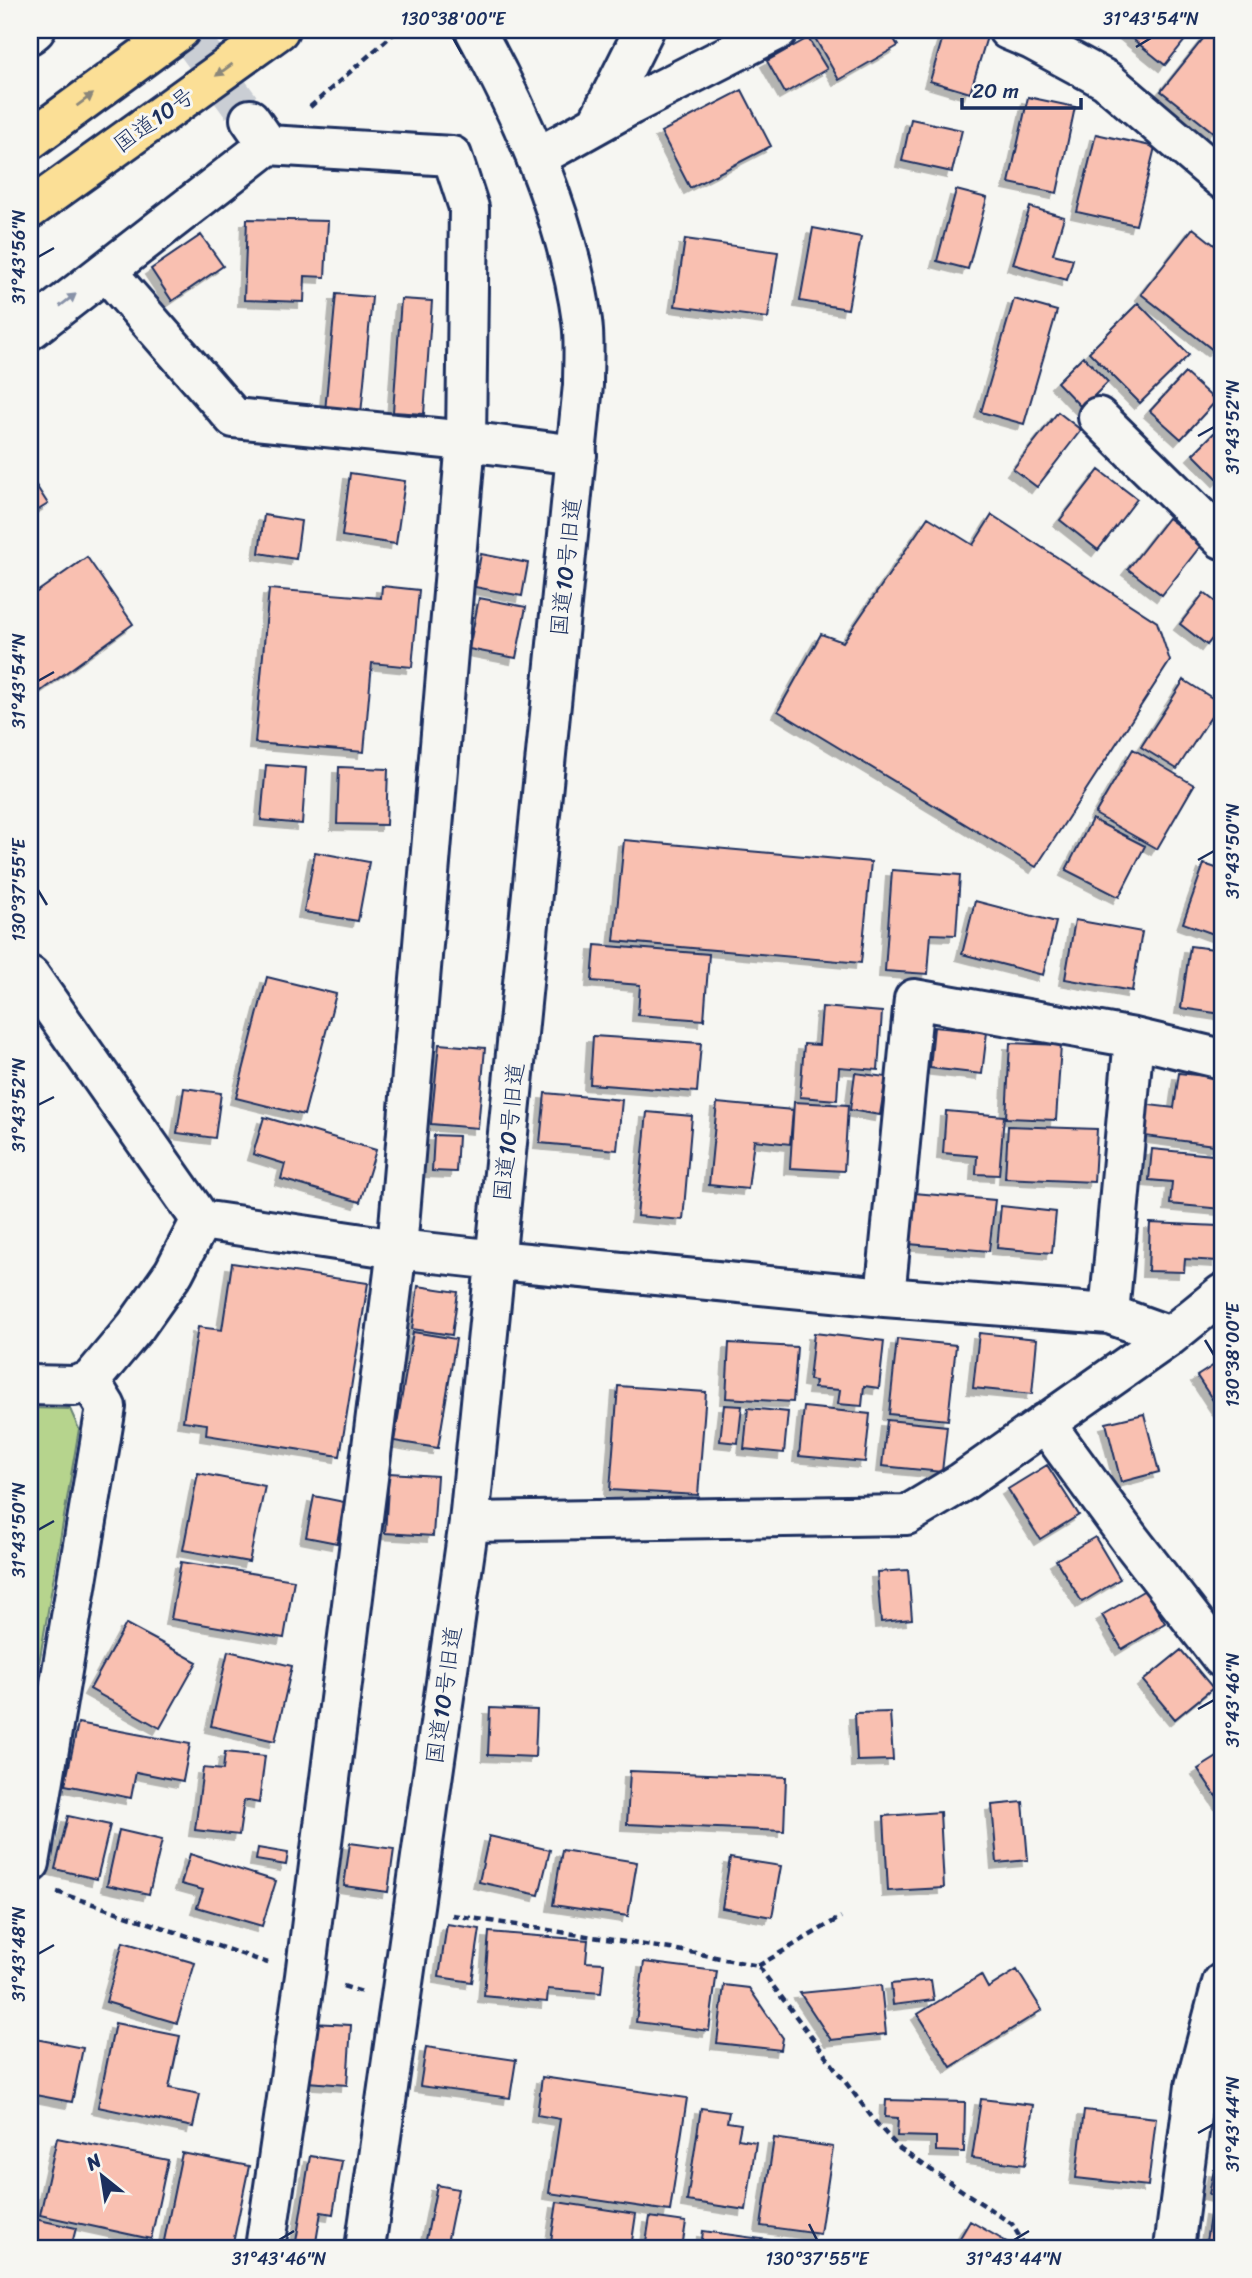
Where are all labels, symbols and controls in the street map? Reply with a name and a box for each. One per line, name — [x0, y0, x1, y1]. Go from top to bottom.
text: 130°38'00"E — [401, 3, 506, 35]
text: 31°43'54"N — [1103, 3, 1199, 35]
one-way arrow — [215, 62, 233, 76]
scale bar — [962, 66, 1080, 110]
text: 20 m — [972, 72, 1019, 110]
street label: 国道10号 — [104, 76, 204, 164]
one-way arrow — [76, 93, 94, 107]
text: 31°43'56"N — [3, 209, 35, 304]
one-way arrow — [59, 294, 77, 308]
text: 31°43'52"N — [1217, 379, 1249, 474]
street label: 国道10号旧道 — [538, 496, 594, 638]
text: 31°43'54"N — [3, 633, 35, 729]
text: 31°43'50"N — [1217, 803, 1249, 899]
text: 130°37'55"E — [3, 837, 35, 942]
text: 31°43'52"N — [3, 1057, 35, 1152]
street label: 国道10号旧道 — [481, 1061, 537, 1203]
text: 130°38'00"E — [1217, 1302, 1249, 1407]
text: 31°43'50"N — [3, 1482, 35, 1578]
street label: 国道10号旧道 — [414, 1623, 474, 1767]
text: 31°43'46"N — [1217, 1652, 1249, 1747]
text: 31°43'48"N — [3, 1906, 35, 2002]
text: 31°43'44"N — [1217, 2076, 1249, 2172]
north arrow — [66, 2142, 136, 2212]
text: N — [79, 2144, 108, 2180]
text: 31°43'46"N — [232, 2243, 327, 2275]
text: 130°37'55"E — [766, 2243, 870, 2275]
text: 31°43'44"N — [966, 2243, 1062, 2275]

